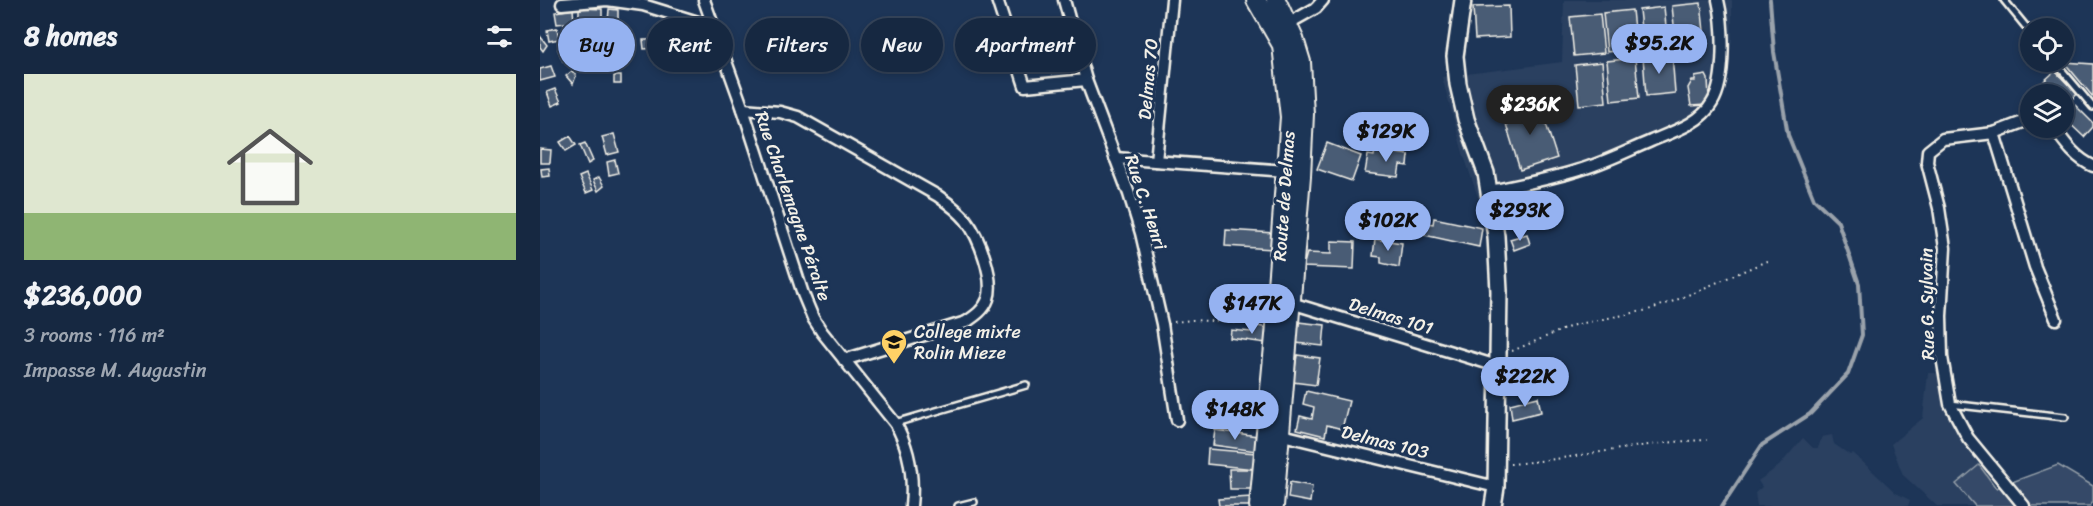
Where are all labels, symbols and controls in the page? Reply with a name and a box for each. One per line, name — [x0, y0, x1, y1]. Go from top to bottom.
text: 8 homes — [24, 13, 117, 59]
chip: Buy — [558, 18, 635, 72]
chip: Rent — [647, 18, 733, 72]
chip: Filters — [745, 18, 849, 72]
chip: New — [861, 18, 943, 72]
chip: Apartment — [955, 18, 1096, 72]
map controls — [2020, 18, 2074, 138]
button: locate — [2020, 18, 2074, 72]
icon: filters — [483, 20, 516, 53]
pin: $95.2K — [1610, 24, 1708, 75]
text: $95.2K — [1625, 26, 1693, 61]
street label: Delmas 70 — [1128, 37, 1168, 121]
button: layers — [2020, 84, 2074, 138]
pin: $236K — [1488, 85, 1572, 136]
text: $236K — [1500, 87, 1560, 122]
street label: Rue Charlemagne Péralte — [745, 107, 841, 305]
pin: $129K — [1344, 112, 1428, 163]
icon: home — [216, 113, 324, 221]
text: $129K — [1357, 114, 1415, 149]
street label: Route de Delmas — [1263, 129, 1305, 262]
street label: Rue C. Henri — [1115, 150, 1177, 255]
pin: $293K — [1478, 191, 1562, 242]
text: $293K — [1490, 193, 1550, 228]
pin: $102K — [1346, 201, 1430, 252]
text: $102K — [1359, 203, 1417, 238]
street label: Rue G. Sylvain — [1910, 247, 1944, 360]
text: $236,000 — [24, 272, 142, 318]
pin: $147K — [1210, 284, 1294, 335]
text: $147K — [1223, 286, 1281, 321]
street label: Delmas 101 — [1345, 288, 1437, 344]
place label: College mixte Rolin Mieze — [914, 316, 1021, 369]
text: 3 rooms · 116 m² — [24, 318, 165, 353]
school or university icon: College mixte Rolin Mieze — [879, 327, 909, 365]
text: Impasse M. Augustin — [24, 353, 207, 388]
pin: $222K — [1483, 357, 1567, 408]
text: $222K — [1495, 359, 1555, 394]
pin: $148K — [1193, 390, 1277, 441]
text: $148K — [1206, 392, 1264, 427]
street label: Delmas 103 — [1338, 416, 1432, 468]

